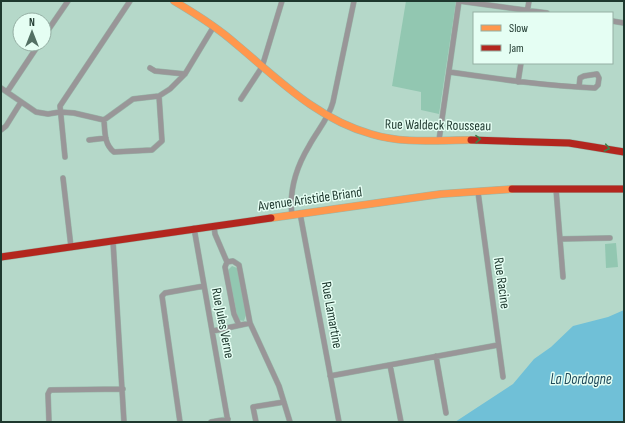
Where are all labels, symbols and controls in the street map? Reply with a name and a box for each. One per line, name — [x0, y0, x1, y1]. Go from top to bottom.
north arrow — [12, 12, 52, 52]
legend — [473, 12, 613, 64]
text: N — [29, 16, 35, 29]
text: Slow — [509, 21, 528, 36]
text: Jam — [508, 41, 524, 56]
street label: Rue Waldeck Rousseau — [385, 116, 491, 134]
one-way arrow — [475, 135, 481, 144]
one-way arrow — [604, 143, 610, 152]
street label: Avenue Aristide Briand — [256, 183, 363, 215]
street label: Rue Racine — [490, 256, 514, 310]
street label: Rue Lamartine — [318, 280, 346, 350]
street label: Rue Jules Verne — [208, 286, 238, 360]
water label: La Dordogne — [550, 370, 612, 389]

